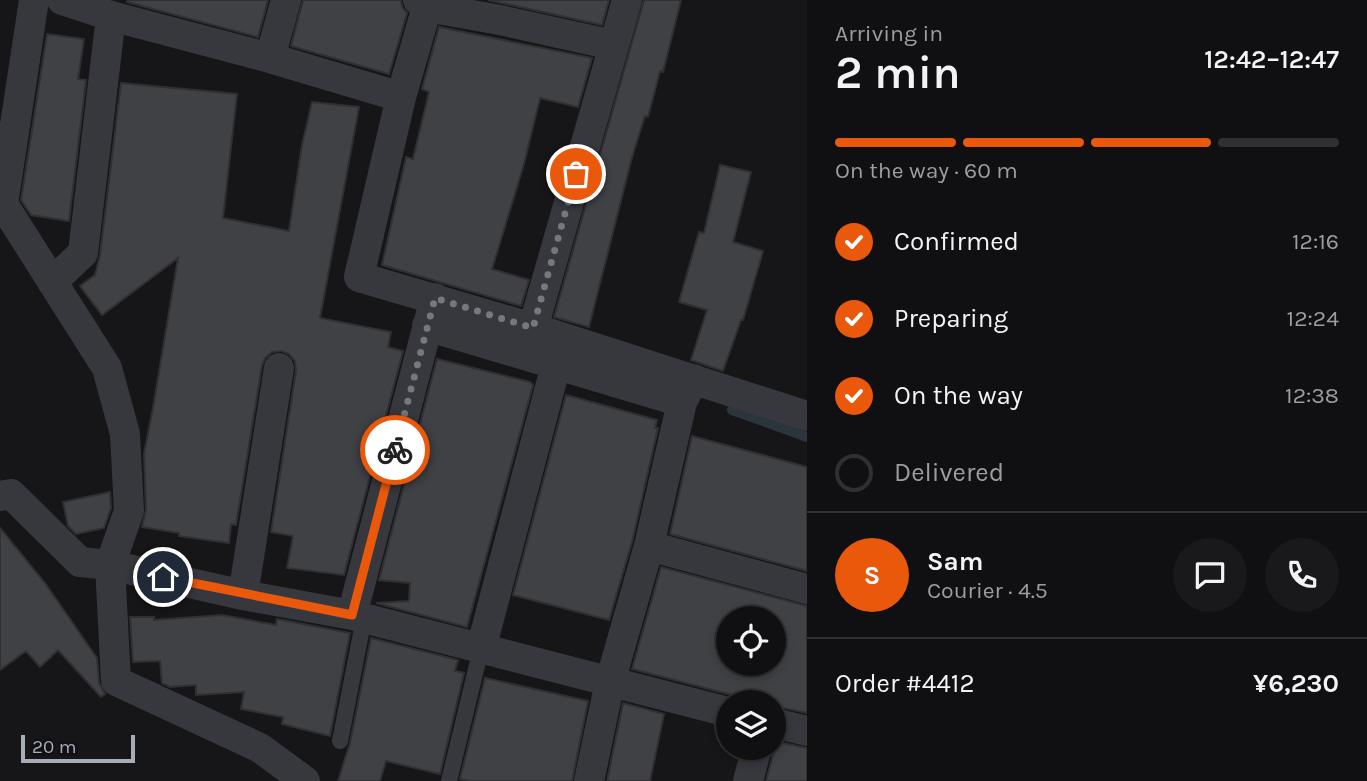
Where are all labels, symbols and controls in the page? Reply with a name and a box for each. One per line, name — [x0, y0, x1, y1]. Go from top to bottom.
text: Arriving in — [835, 20, 943, 47]
text: 12:42–12:47 — [1204, 44, 1339, 75]
text: 2 min — [835, 46, 961, 100]
pin — [546, 144, 606, 204]
icon: bag — [557, 155, 595, 193]
text: On the way · 60 m — [835, 157, 1018, 184]
icon: check — [835, 223, 873, 261]
text: Confirmed — [894, 226, 1019, 257]
text: 12:16 — [1292, 228, 1339, 255]
icon: check — [835, 300, 873, 338]
text: Preparing — [894, 303, 1008, 334]
text: 12:24 — [1287, 305, 1339, 332]
icon: check — [835, 377, 873, 415]
text: On the way — [894, 380, 1023, 411]
text: 12:38 — [1285, 382, 1339, 409]
courier — [360, 415, 430, 485]
icon: bike — [376, 431, 414, 469]
text: Delivered — [894, 457, 1004, 488]
button: chat — [1173, 538, 1247, 612]
button: phone — [1265, 538, 1339, 612]
text: Sam — [927, 546, 983, 577]
pin — [133, 547, 193, 607]
icon: home — [144, 558, 182, 596]
text: S — [864, 560, 880, 591]
text: Courier · 4.5 — [927, 577, 1048, 604]
map controls — [716, 606, 786, 760]
button: locate — [716, 606, 786, 676]
text: Order #4412 — [835, 668, 974, 699]
text: ¥6,230 — [1253, 668, 1339, 699]
button: layers — [716, 690, 786, 760]
scale bar — [21, 732, 135, 764]
text: 20 m — [32, 736, 77, 758]

